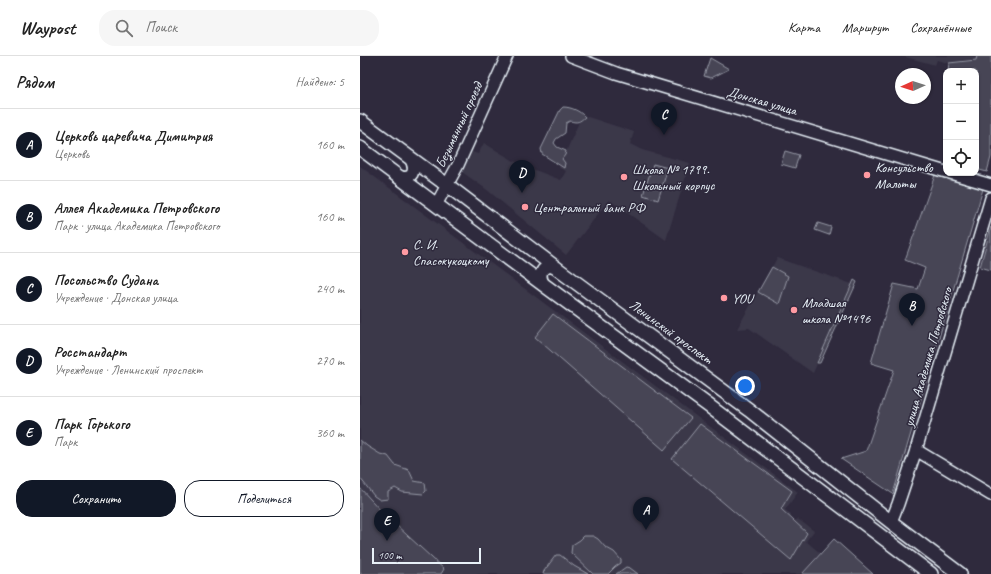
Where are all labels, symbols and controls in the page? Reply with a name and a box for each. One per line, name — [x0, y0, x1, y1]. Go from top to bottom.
search box — [99, 10, 379, 46]
text: Waypost — [20, 16, 75, 40]
icon: search — [113, 17, 135, 39]
text: Поиск — [145, 18, 177, 37]
text: Карта — [788, 19, 820, 36]
text: Маршрут — [842, 19, 888, 36]
text: Сохранённые — [910, 19, 971, 36]
north arrow — [895, 68, 931, 104]
map controls — [943, 68, 979, 176]
button: + — [943, 68, 979, 104]
text: Рядом — [16, 72, 54, 93]
text: Найдено: 5 — [296, 74, 344, 90]
street label: Безымянный проезд — [432, 78, 487, 170]
street label: Донская улица — [725, 83, 800, 119]
pin: C — [651, 102, 677, 135]
button: − — [943, 104, 979, 140]
text: Церковь царевича Димитрия — [54, 127, 212, 146]
text: A — [26, 137, 32, 153]
text: 160 m — [316, 137, 344, 153]
button: locate — [943, 140, 979, 176]
text: Церковь — [54, 146, 89, 162]
place label: Консульство Мальты — [875, 159, 934, 192]
pin: D — [509, 160, 535, 193]
place label: Школа № 1799. Школьный корпус — [632, 161, 715, 194]
marker: Консульство Мальты — [862, 170, 872, 180]
marker: Школа № 1799. Школьный корпус — [619, 172, 629, 182]
text: Аллея Академика Петровского — [54, 199, 219, 218]
place label: Центральный банк РФ — [533, 199, 646, 216]
marker: Центральный банк РФ — [520, 202, 530, 212]
text: B — [26, 209, 32, 225]
text: 160 m — [316, 209, 344, 225]
text: Парк · улица Академика Петровского — [54, 218, 220, 234]
place label: С. И. Спасокукоцкому — [413, 236, 490, 269]
marker: С. И. Спасокукоцкому — [400, 247, 410, 257]
text: Посольство Судана — [54, 271, 158, 290]
text: C — [26, 281, 32, 297]
text: 240 m — [316, 281, 344, 297]
street label: улица Академика Петровского — [900, 284, 957, 429]
text: Учреждение · Донская улица — [54, 290, 177, 306]
place label: YOU — [732, 290, 755, 307]
marker: YOU — [719, 293, 729, 303]
pin: B — [899, 293, 925, 326]
place label: Младшая школа №1496 — [802, 294, 871, 327]
street label: Ленинский проспект — [626, 296, 717, 369]
marker: Младшая школа №1496 — [789, 305, 799, 315]
text: Росстандарт — [54, 343, 126, 362]
text: D — [25, 353, 33, 369]
text: 270 m — [316, 353, 344, 369]
text: Учреждение · Ленинский проспект — [54, 362, 203, 378]
your location — [735, 376, 755, 396]
text: Парк Горького — [54, 415, 130, 434]
text: E — [26, 425, 32, 441]
text: 360 m — [316, 425, 344, 441]
text: Парк — [54, 434, 77, 450]
button: Сохранить — [16, 480, 176, 517]
button: Поделиться — [184, 480, 344, 517]
pin: A — [633, 497, 659, 530]
pin: E — [374, 508, 400, 541]
scale bar — [372, 546, 481, 565]
text: 100 m — [378, 548, 402, 562]

